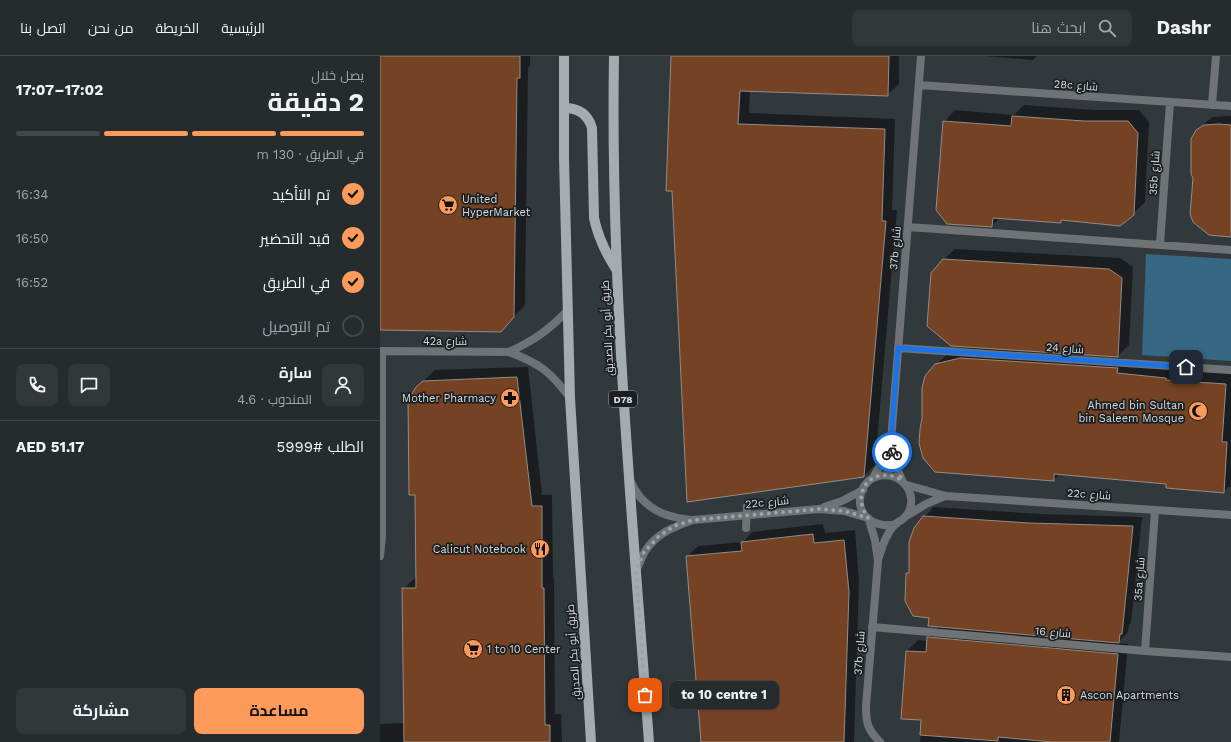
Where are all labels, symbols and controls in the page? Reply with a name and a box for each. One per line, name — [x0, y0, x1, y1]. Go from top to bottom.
search box — [852, 10, 1132, 46]
text: Dashr — [1156, 16, 1211, 39]
icon: search — [1096, 17, 1118, 39]
text: ابحث هنا — [1031, 19, 1086, 37]
text: اتصل بنا — [20, 20, 66, 36]
text: من نحن — [88, 20, 134, 36]
text: الخريطة — [156, 20, 199, 36]
text: الرئيسية — [221, 20, 265, 36]
text: يصل خلال — [311, 68, 364, 83]
street label: 28c شارع — [1053, 77, 1099, 95]
text: 17:02–17:07 — [16, 81, 103, 99]
text: 2 دقيقة — [268, 87, 364, 117]
text: في الطريق · 130 m — [257, 147, 364, 162]
street label: 35b شارع — [1146, 150, 1164, 196]
icon: check — [342, 183, 364, 205]
text: تم التأكيد — [272, 186, 330, 204]
text: 16:34 — [16, 187, 48, 202]
place label: United HyperMarket — [462, 193, 531, 219]
supermarket icon: United HyperMarket — [437, 194, 459, 216]
street label: 37b شارع — [887, 226, 905, 271]
icon: check — [342, 227, 364, 249]
text: قيد التحضير — [260, 230, 330, 248]
text: 16:50 — [16, 231, 48, 246]
icon: check — [342, 271, 364, 293]
text: في الطريق — [263, 274, 330, 292]
text: 16:52 — [16, 275, 48, 290]
street label: طريق أبو بكر الصديق — [597, 280, 617, 376]
text: تم التوصيل — [263, 318, 330, 336]
street label: 42a شارع — [423, 335, 467, 349]
street label: شارع 24 — [1046, 341, 1084, 357]
pin — [1169, 350, 1203, 384]
icon: home — [1175, 356, 1197, 378]
button: phone — [16, 364, 58, 406]
button: chat — [68, 364, 110, 406]
text: سارة — [279, 364, 312, 382]
button: person — [322, 364, 364, 406]
pharmacy icon: Mother Pharmacy — [499, 387, 521, 409]
road number: D78 — [609, 391, 637, 407]
text: المندوب · 4.6 — [237, 392, 312, 407]
place label: Mother Pharmacy — [402, 392, 496, 405]
place label: Ahmed bin Sultan bin Saleem Mosque — [1078, 399, 1184, 425]
mosque icon: Ahmed bin Sultan bin Saleem Mosque — [1187, 400, 1209, 422]
courier — [872, 432, 912, 472]
text: AED 51.17 — [16, 438, 84, 456]
text: الطلب #5999 — [277, 438, 364, 456]
icon: bike — [881, 441, 903, 463]
street label: 22c شارع — [1066, 486, 1111, 504]
street label: 22c شارع — [745, 494, 790, 512]
restaurant icon: Calicut Notebook — [529, 538, 551, 560]
place label: Calicut Notebook — [433, 543, 526, 556]
street label: 35a شارع — [1131, 557, 1149, 601]
street label: طريق أبو بكر الصديق — [563, 604, 583, 700]
street label: شارع 16 — [1034, 624, 1071, 642]
street label: 37b شارع — [851, 631, 869, 676]
supermarket icon: 1 to 10 Center — [462, 638, 484, 660]
place label: 1 to 10 Center — [487, 643, 561, 656]
pin — [628, 678, 662, 712]
callout: 1 to 10 centre — [669, 681, 779, 709]
icon: bag — [634, 684, 656, 706]
building icon: Ascon Apartments — [1055, 684, 1077, 706]
text: 1 to 10 centre — [681, 687, 767, 702]
button: مشاركة — [16, 688, 186, 734]
button: مساعدة — [194, 688, 364, 734]
place label: Ascon Apartments — [1080, 689, 1179, 702]

